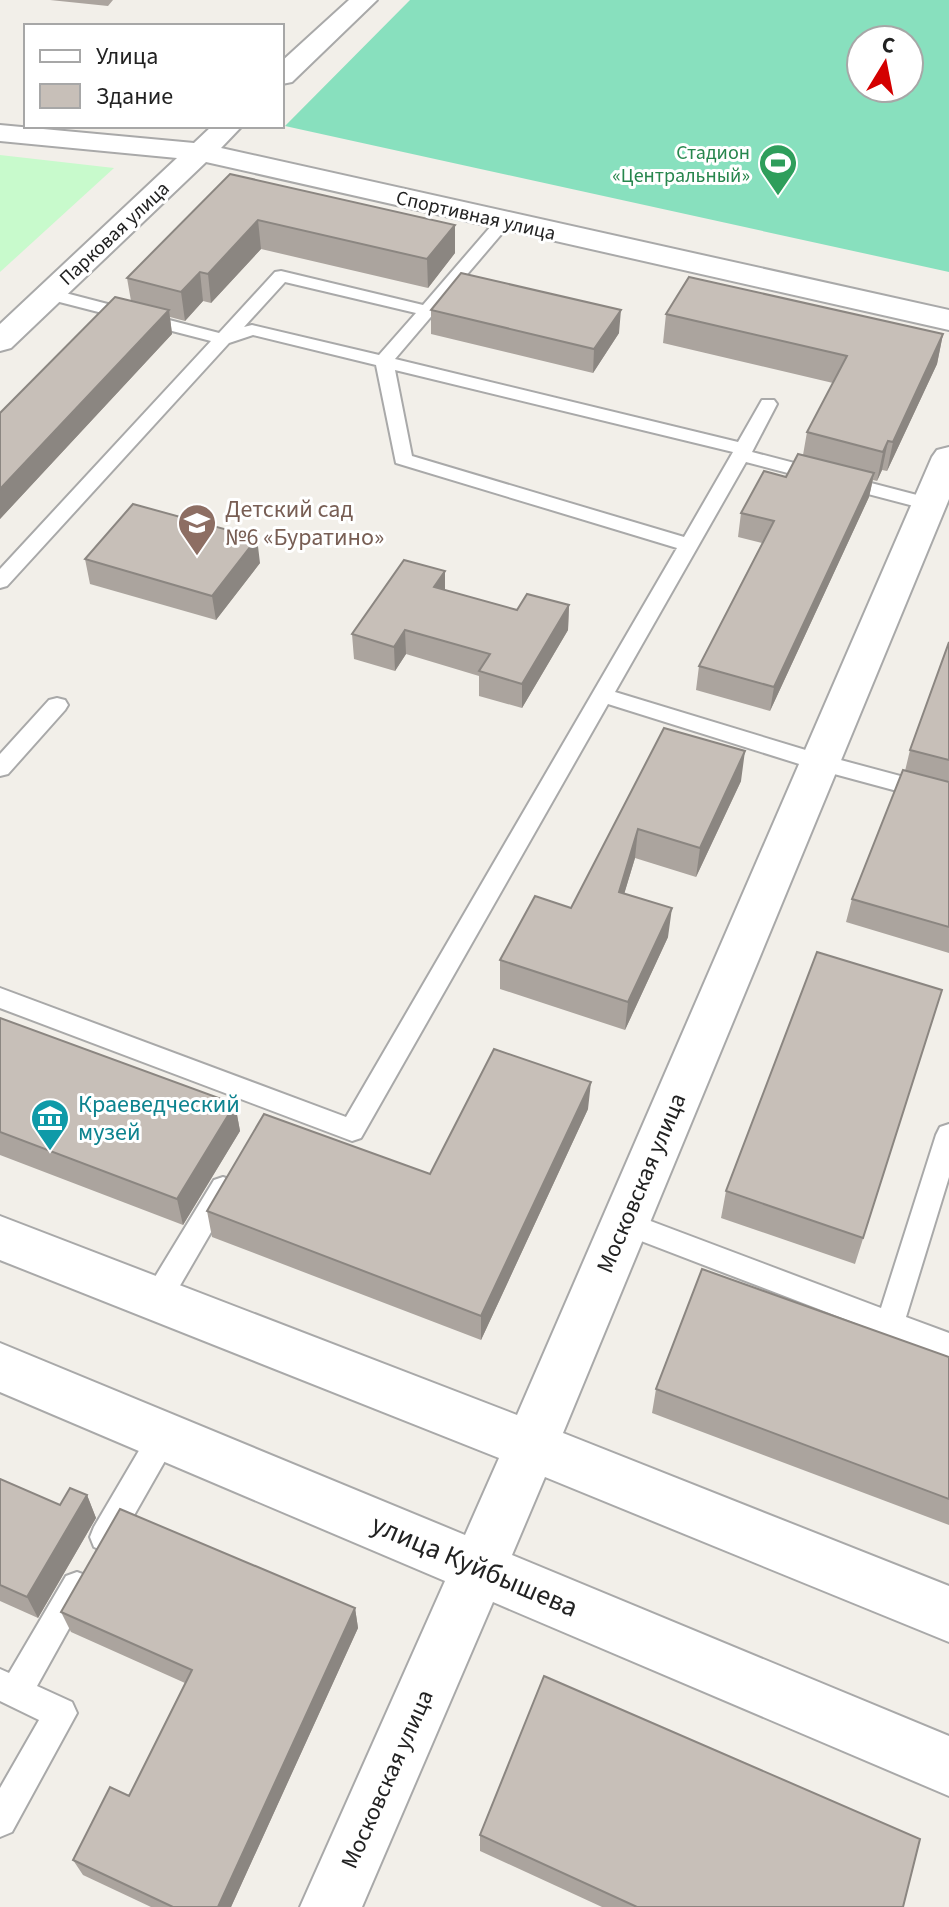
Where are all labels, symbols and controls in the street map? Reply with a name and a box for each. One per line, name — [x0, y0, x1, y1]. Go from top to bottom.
legend — [24, 24, 284, 128]
north arrow — [845, 24, 925, 104]
text: С — [879, 28, 898, 62]
text: Улица — [96, 39, 158, 74]
text: Здание — [96, 79, 173, 114]
place label: Стадион «Центральный» — [612, 139, 750, 190]
sports icon: Стадион «Центральный» — [757, 142, 799, 197]
street label: Парковая улица — [53, 175, 176, 292]
street label: Спортивная улица — [393, 184, 558, 248]
place label: Детский сад №6 «Буратино» — [225, 492, 384, 555]
school or university icon: Детский сад №6 «Буратино» — [176, 502, 218, 557]
place label: Краеведческий музей — [78, 1087, 240, 1150]
street label: Московская улица — [588, 1088, 695, 1279]
museum icon: Краеведческий музей — [29, 1097, 71, 1152]
street label: улица Куйбышева — [365, 1504, 584, 1627]
street label: Московская улица — [332, 1684, 443, 1874]

